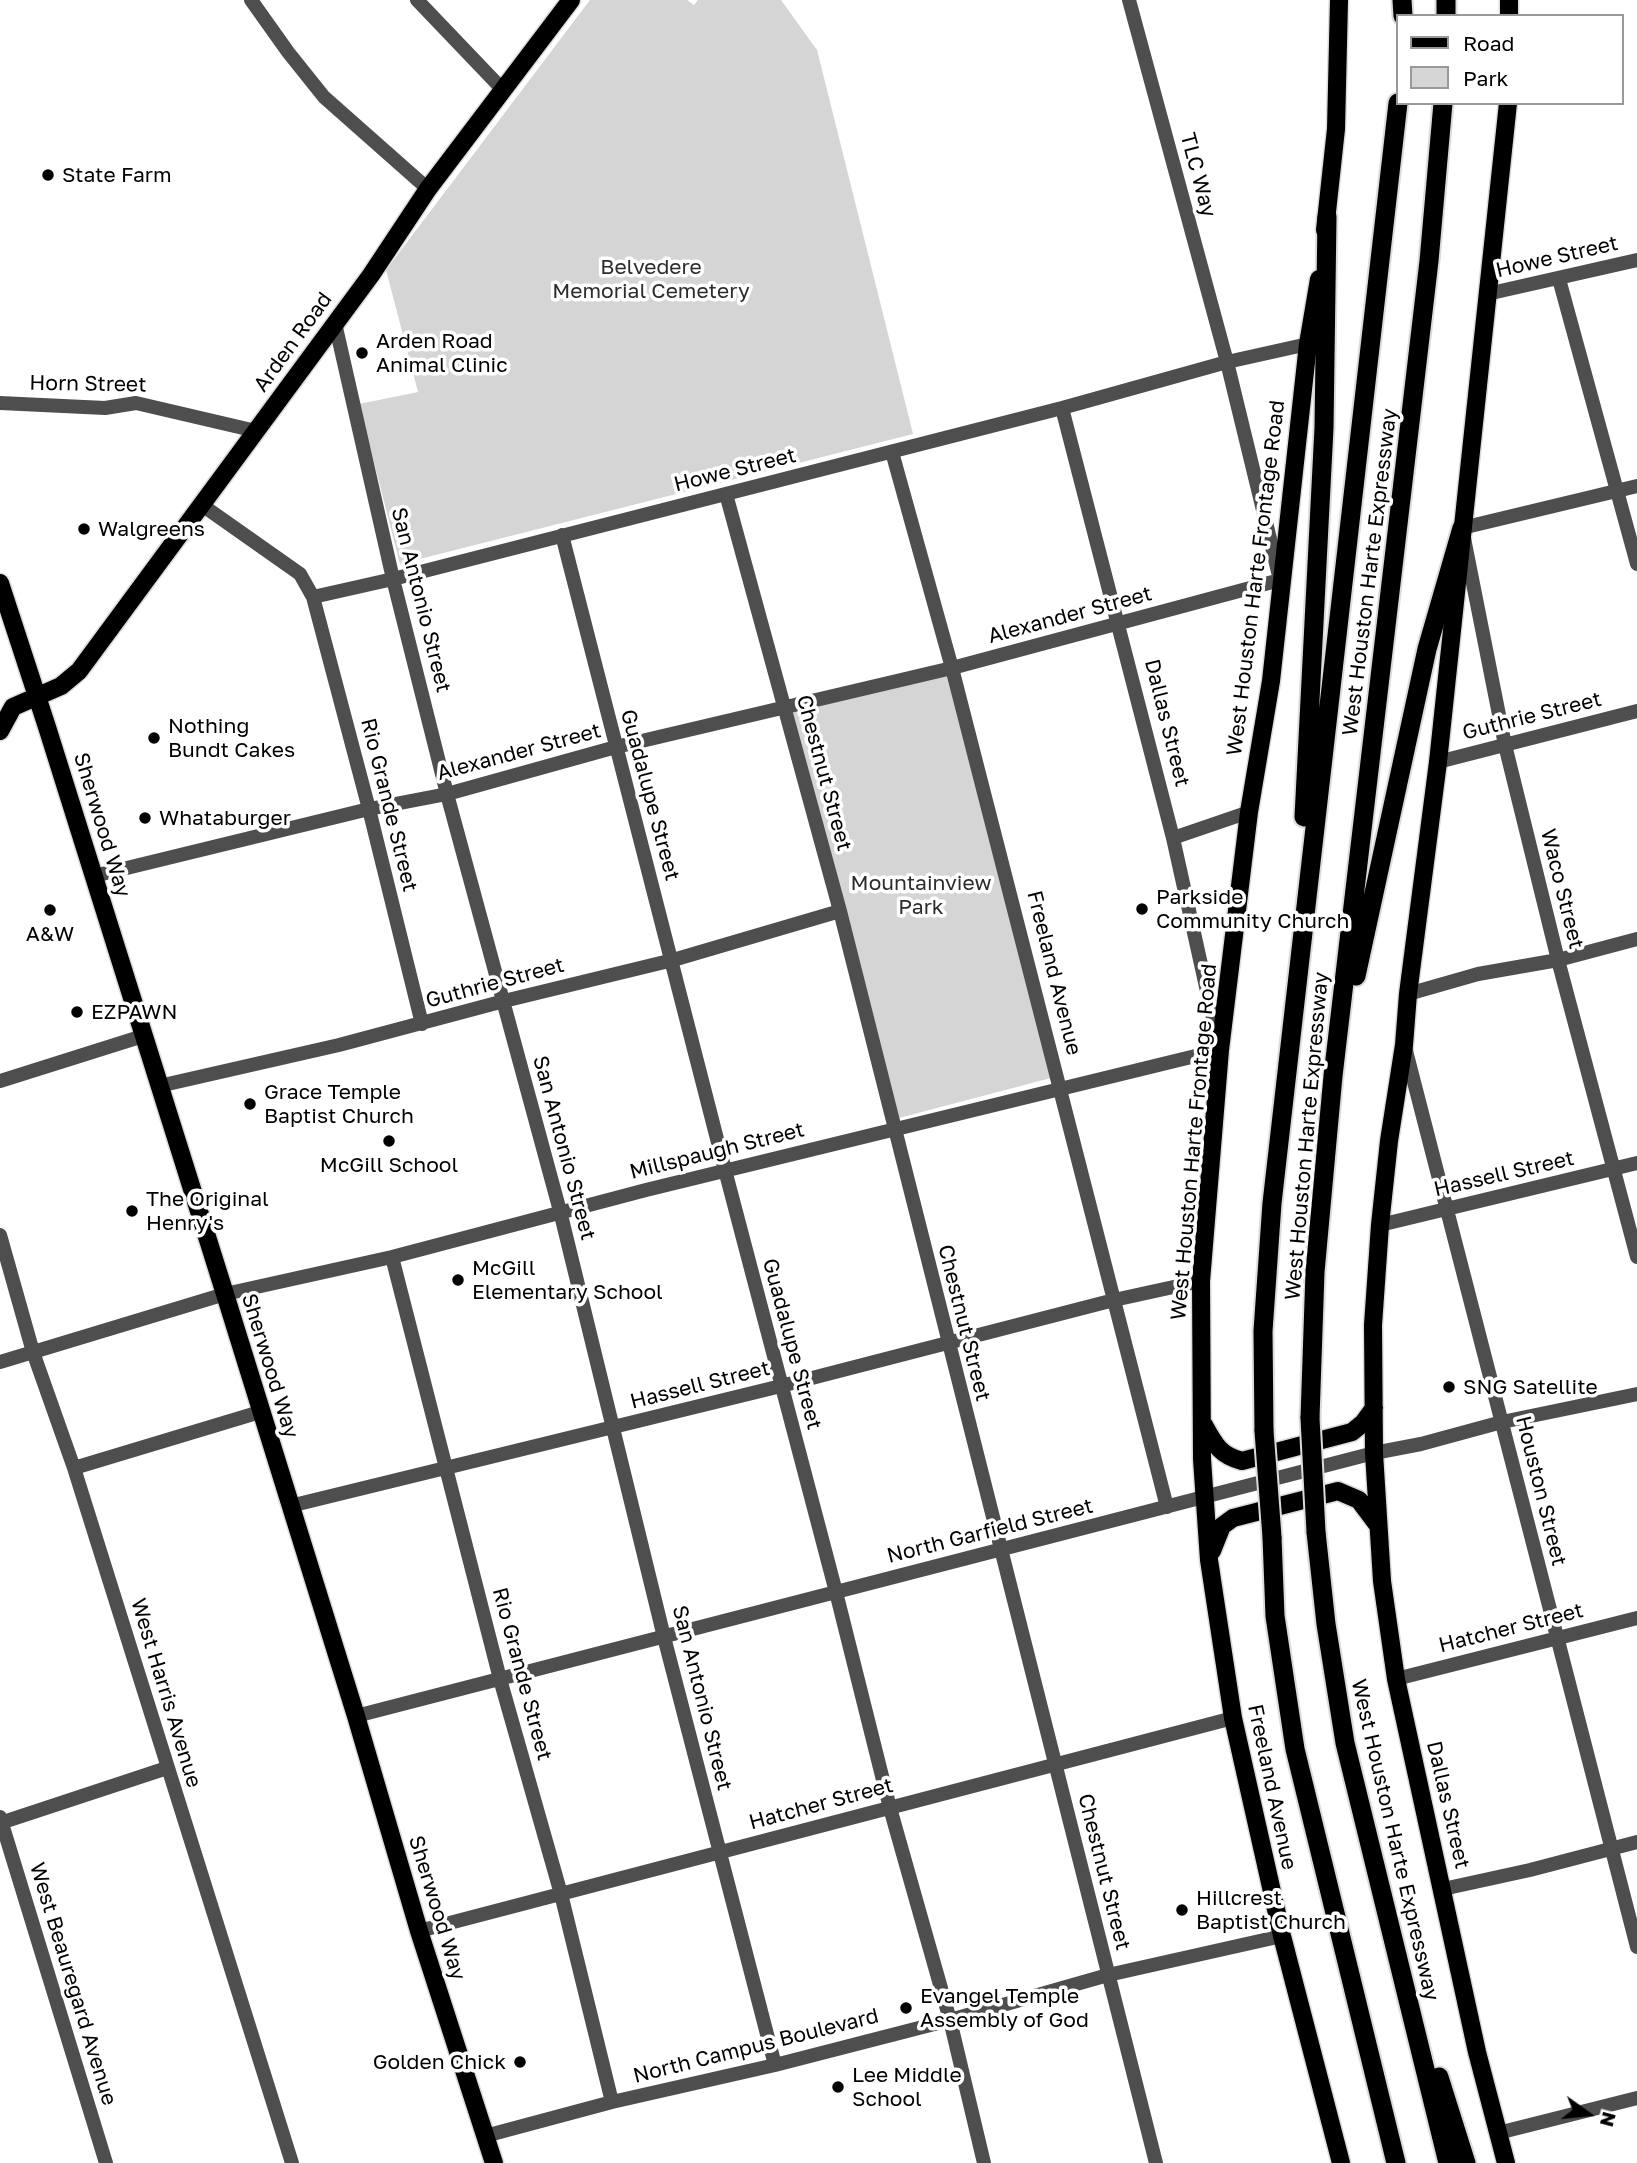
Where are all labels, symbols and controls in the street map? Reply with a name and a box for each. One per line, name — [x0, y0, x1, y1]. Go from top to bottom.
legend — [1396, 14, 1623, 105]
text: Road — [1463, 30, 1514, 56]
text: Park — [1463, 65, 1508, 91]
street label: TLC Way — [1175, 130, 1221, 220]
place label: State Farm — [62, 162, 172, 188]
marker: State Farm — [40, 167, 56, 183]
street label: Howe Street — [1493, 231, 1621, 283]
park label: Belvedere Memorial Cemetery — [552, 254, 750, 304]
street label: Arden Road — [248, 287, 338, 397]
place label: Arden Road Animal Clinic — [376, 328, 508, 378]
marker: Arden Road Animal Clinic — [354, 345, 370, 361]
street label: Horn Street — [29, 370, 147, 398]
street label: West Houston Harte Frontage Road — [1222, 399, 1290, 757]
street label: West Houston Harte Expressway — [1337, 407, 1403, 737]
street label: Howe Street — [671, 443, 799, 497]
street label: San Antonio Street — [386, 505, 456, 695]
place label: Walgreens — [98, 516, 205, 542]
marker: Walgreens — [76, 521, 92, 537]
street label: Alexander Street — [985, 581, 1155, 649]
street label: Dallas Street — [1139, 657, 1195, 789]
street label: Guthrie Street — [1460, 687, 1604, 745]
street label: Chestnut Street — [791, 692, 857, 854]
street label: Guadalupe Street — [615, 707, 685, 883]
place label: Nothing Bundt Cakes — [168, 713, 295, 763]
street label: Rio Grande Street — [355, 716, 423, 894]
street label: Alexander Street — [434, 718, 604, 786]
marker: Nothing Bundt Cakes — [146, 730, 162, 746]
street label: Sherwood Way — [68, 750, 136, 900]
place label: Whataburger — [159, 805, 291, 831]
marker: Whataburger — [137, 810, 153, 826]
street label: Waco Street — [1535, 826, 1589, 952]
park label: Mountainview Park — [851, 870, 991, 920]
place label: Parkside Community Church — [1156, 884, 1349, 934]
street label: Freeland Avenue — [1021, 888, 1087, 1058]
marker: Parkside Community Church — [1134, 901, 1150, 917]
marker: A&W — [42, 902, 58, 918]
place label: A&W — [26, 921, 74, 947]
street label: Guthrie Street — [423, 952, 567, 1014]
street label: West Houston Harte Frontage Road — [1166, 963, 1222, 1321]
street label: West Houston Harte Expressway — [1280, 971, 1334, 1301]
place label: EZPAWN — [91, 999, 177, 1025]
marker: EZPAWN — [69, 1004, 85, 1020]
street label: San Antonio Street — [527, 1053, 601, 1243]
place label: Grace Temple Baptist Church — [264, 1079, 414, 1129]
marker: Grace Temple Baptist Church — [242, 1096, 258, 1112]
street label: Millspaugh Street — [627, 1117, 807, 1185]
marker: McGill School — [381, 1133, 397, 1149]
street label: Hassell Street — [1431, 1146, 1577, 1202]
place label: McGill School — [320, 1152, 458, 1178]
place label: The Original Henry's — [146, 1186, 269, 1236]
marker: The Original Henry's — [124, 1203, 140, 1219]
street label: Chestnut Street — [932, 1242, 996, 1404]
place label: McGill Elementary School — [472, 1255, 663, 1305]
street label: Guadalupe Street — [757, 1256, 827, 1432]
marker: McGill Elementary School — [450, 1272, 466, 1288]
street label: Sherwood Way — [236, 1291, 304, 1441]
street label: Hassell Street — [628, 1355, 772, 1415]
place label: SNG Satellite — [1463, 1374, 1598, 1400]
marker: SNG Satellite — [1441, 1379, 1457, 1395]
street label: Houston Street — [1510, 1413, 1572, 1569]
street label: North Garfield Street — [884, 1493, 1096, 1569]
street label: Rio Grande Street — [487, 1585, 557, 1763]
street label: West Harris Avenue — [125, 1595, 207, 1791]
street label: Hatcher Street — [1436, 1598, 1586, 1658]
street label: San Antonio Street — [667, 1603, 737, 1793]
street label: West Houston Harte Expressway — [1346, 1677, 1444, 2003]
street label: Freeland Avenue — [1242, 1702, 1302, 1872]
street label: Dallas Street — [1421, 1739, 1475, 1871]
street label: Hatcher Street — [746, 1773, 896, 1835]
street label: Chestnut Street — [1072, 1791, 1136, 1953]
street label: Sherwood Way — [403, 1833, 471, 1983]
street label: West Beauregard Avenue — [24, 1860, 122, 2108]
place label: Hillcrest Baptist Church — [1196, 1885, 1346, 1935]
marker: Hillcrest Baptist Church — [1174, 1902, 1190, 1918]
place label: Evangel Temple Assembly of God — [920, 1983, 1089, 2033]
marker: Evangel Temple Assembly of God — [898, 2000, 914, 2016]
street label: North Campus Boulevard — [631, 2003, 881, 2089]
place label: Golden Chick — [373, 2049, 506, 2075]
marker: Golden Chick — [512, 2054, 528, 2070]
place label: Lee Middle School — [852, 2062, 962, 2112]
marker: Lee Middle School — [830, 2079, 846, 2095]
north arrow — [1553, 2079, 1623, 2149]
text: N — [1596, 2110, 1622, 2130]

